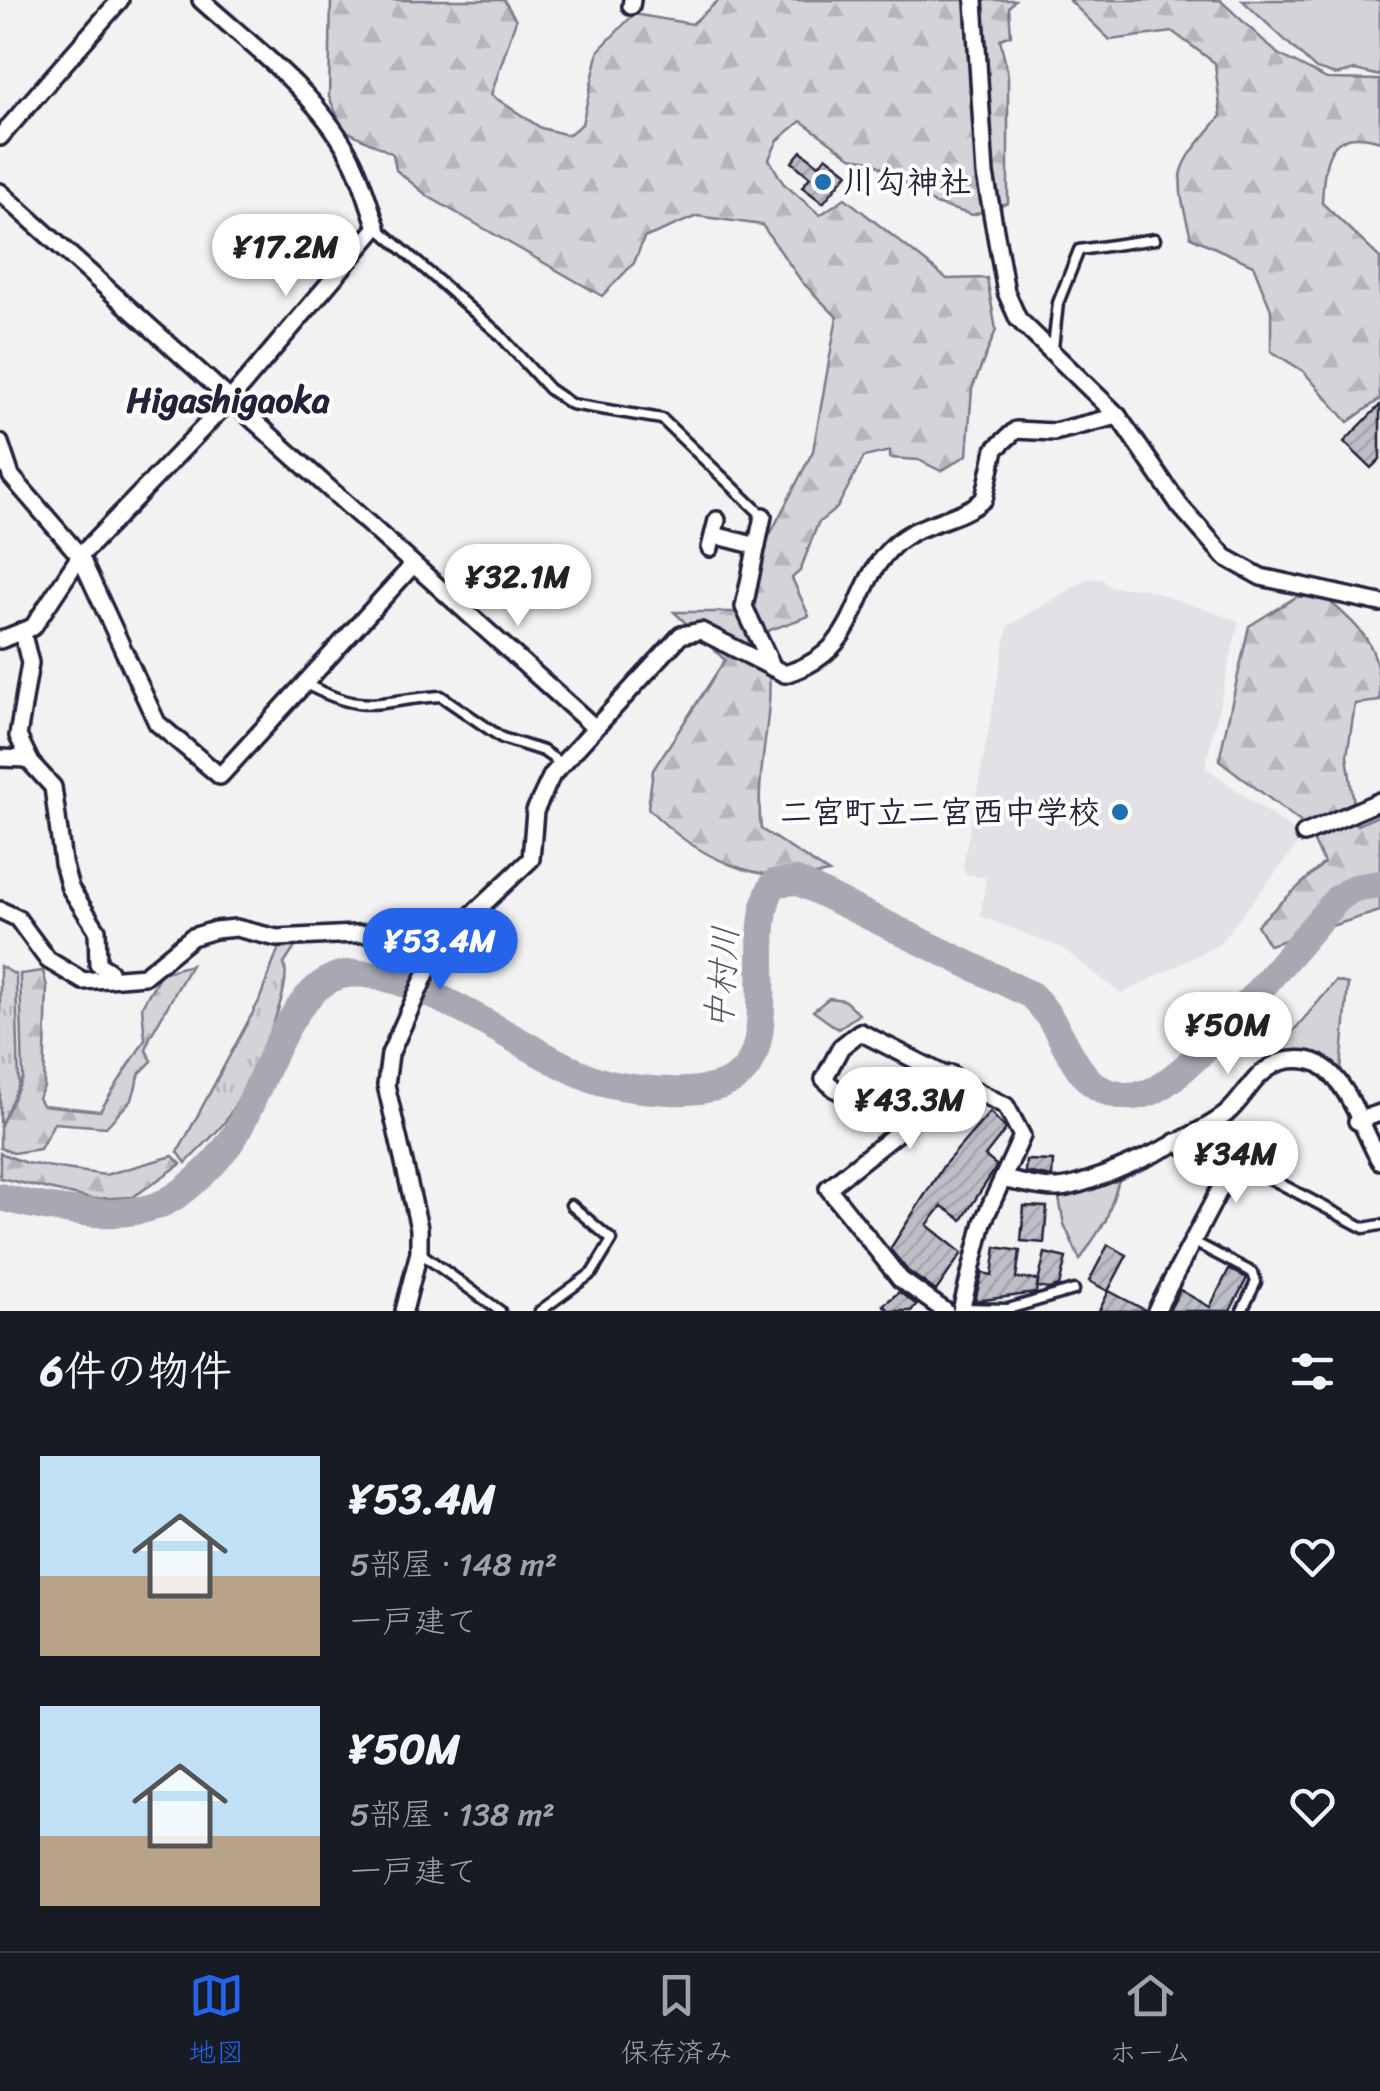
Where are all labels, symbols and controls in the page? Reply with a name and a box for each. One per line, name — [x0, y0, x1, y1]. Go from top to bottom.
place label: 川勾神社 — [843, 154, 971, 211]
marker: 川勾神社 — [812, 171, 834, 193]
pin: ¥17.2M — [205, 214, 367, 299]
text: ¥17.2M — [234, 218, 338, 275]
district label: Higashigaoka — [127, 369, 330, 431]
pin: ¥32.1M — [437, 544, 599, 629]
text: ¥32.1M — [466, 548, 570, 605]
place label: 二宮町立二宮西中学校 — [780, 784, 1100, 841]
marker: 二宮町立二宮西中学校 — [1109, 801, 1131, 823]
pin: ¥53.4M — [359, 908, 521, 993]
text: ¥53.4M — [385, 912, 495, 969]
water label: 中村川 — [687, 923, 757, 1033]
pin: ¥50M — [1169, 992, 1287, 1077]
text: ¥50M — [1186, 996, 1270, 1053]
pin: ¥43.3M — [829, 1067, 991, 1152]
text: ¥43.3M — [856, 1071, 964, 1128]
pin: ¥34M — [1177, 1121, 1295, 1206]
text: ¥34M — [1195, 1125, 1277, 1182]
text: 6件の物件 — [40, 1334, 232, 1408]
icon: filters — [1285, 1344, 1340, 1399]
text: ¥53.4M — [350, 1462, 495, 1536]
icon: home — [120, 1496, 240, 1616]
icon: heart — [1285, 1529, 1340, 1584]
text: 5部屋 · 148 m² — [350, 1536, 557, 1593]
text: 一戸建て — [350, 1593, 478, 1650]
text: ¥50M — [350, 1712, 460, 1786]
icon: home — [120, 1746, 240, 1866]
icon: heart — [1285, 1779, 1340, 1834]
text: 5部屋 · 138 m² — [350, 1786, 555, 1843]
text: 一戸建て — [350, 1843, 478, 1900]
tab: 地図 — [188, 1968, 244, 2077]
tab: 保存済み — [621, 1968, 733, 2077]
tab: ホーム — [1109, 1968, 1192, 2077]

